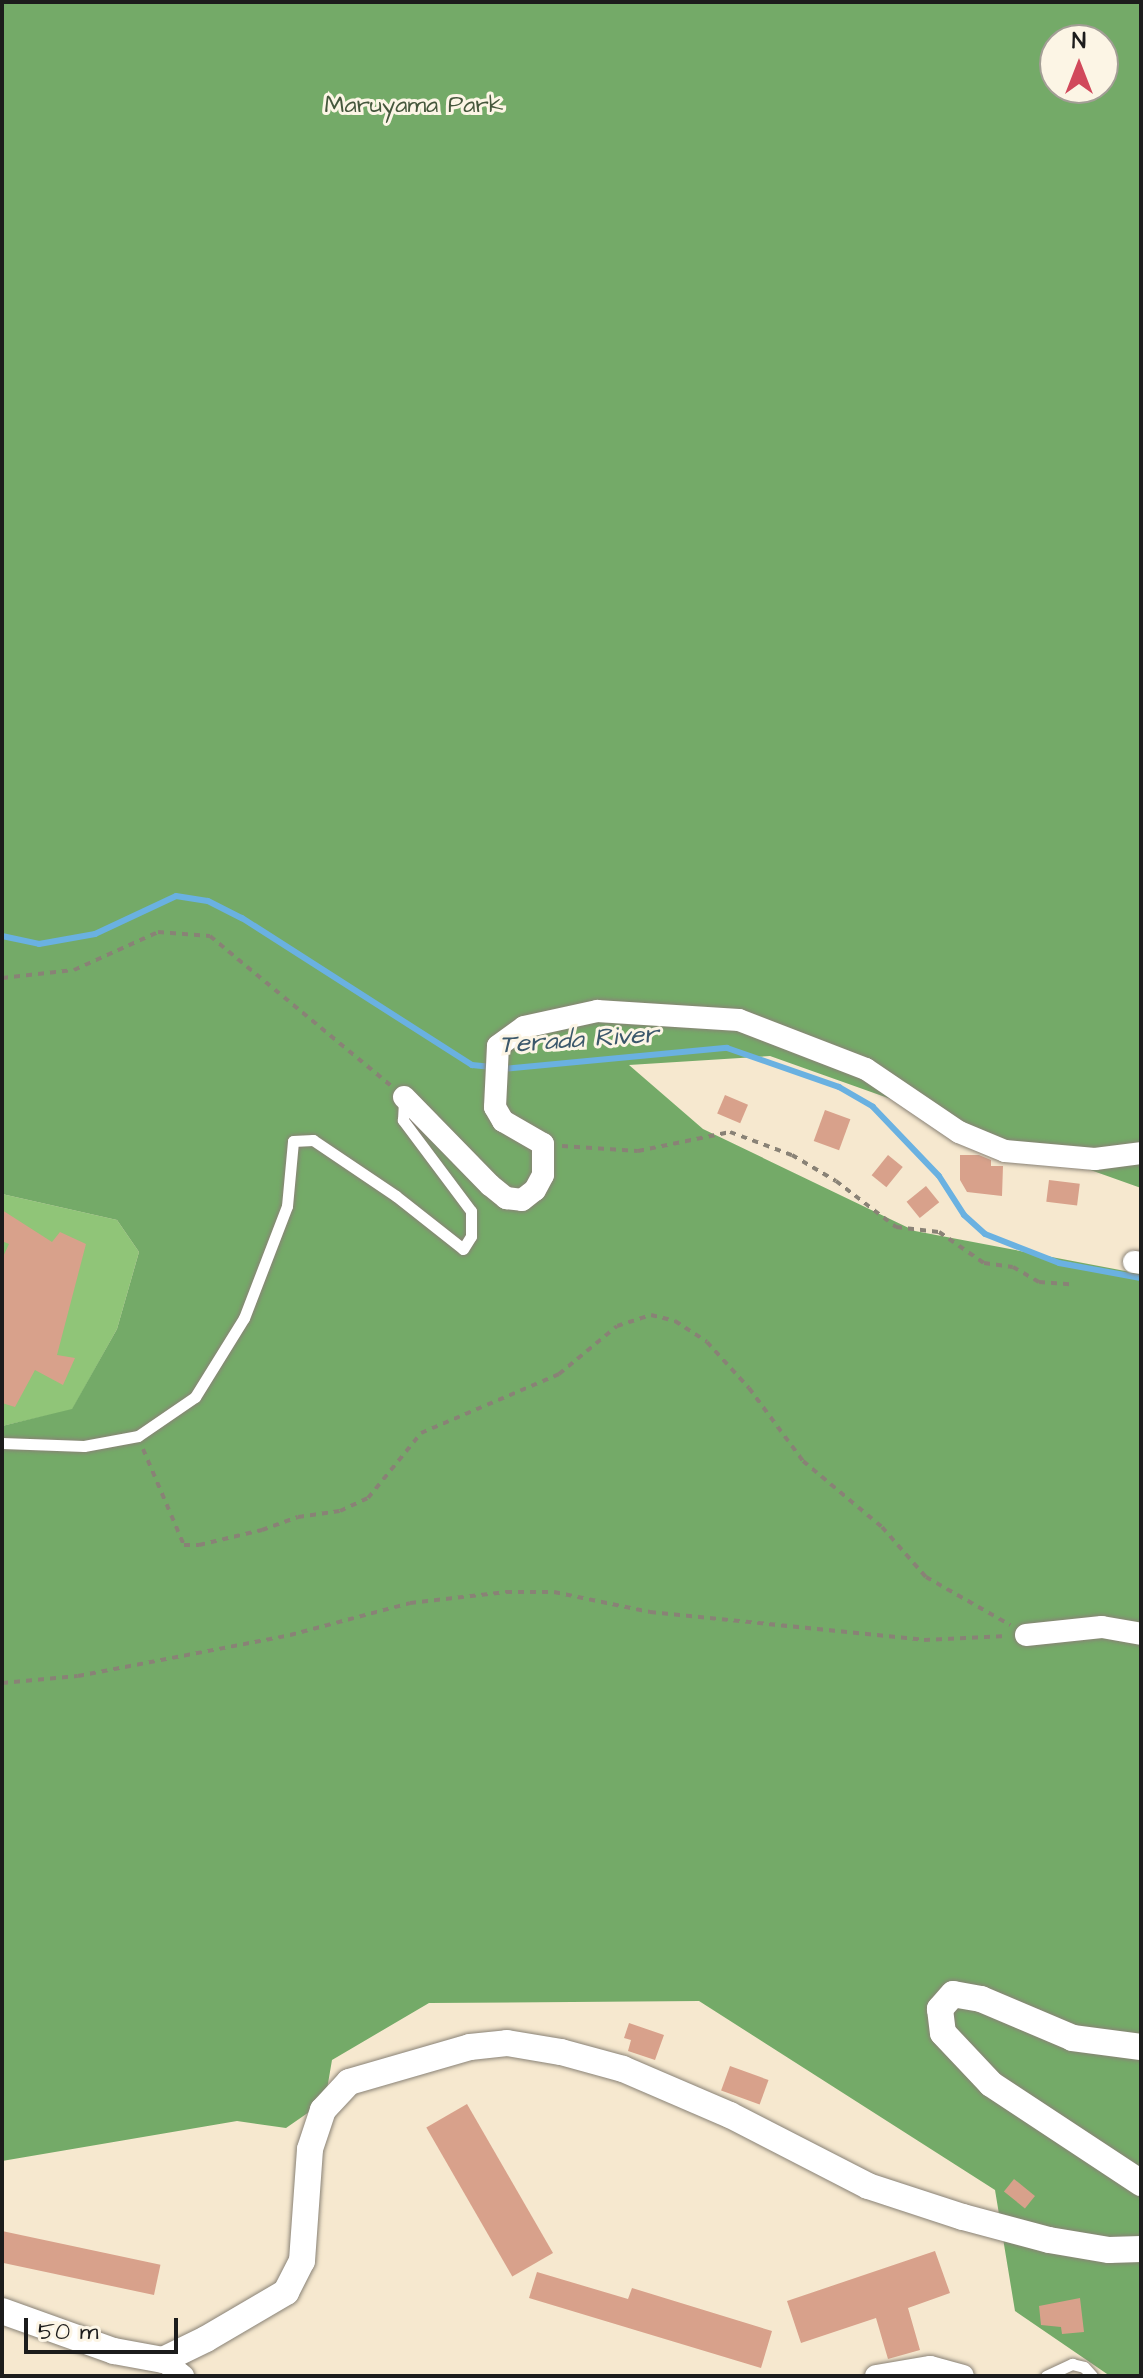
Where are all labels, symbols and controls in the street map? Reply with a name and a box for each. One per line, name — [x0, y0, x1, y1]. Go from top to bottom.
north arrow — [1039, 24, 1119, 104]
text: N — [1072, 26, 1086, 57]
park label: Maruyama Park — [325, 92, 503, 120]
water label: Terada River — [499, 1019, 659, 1061]
scale bar — [28, 2302, 182, 2352]
text: 50 m — [38, 2315, 98, 2349]

